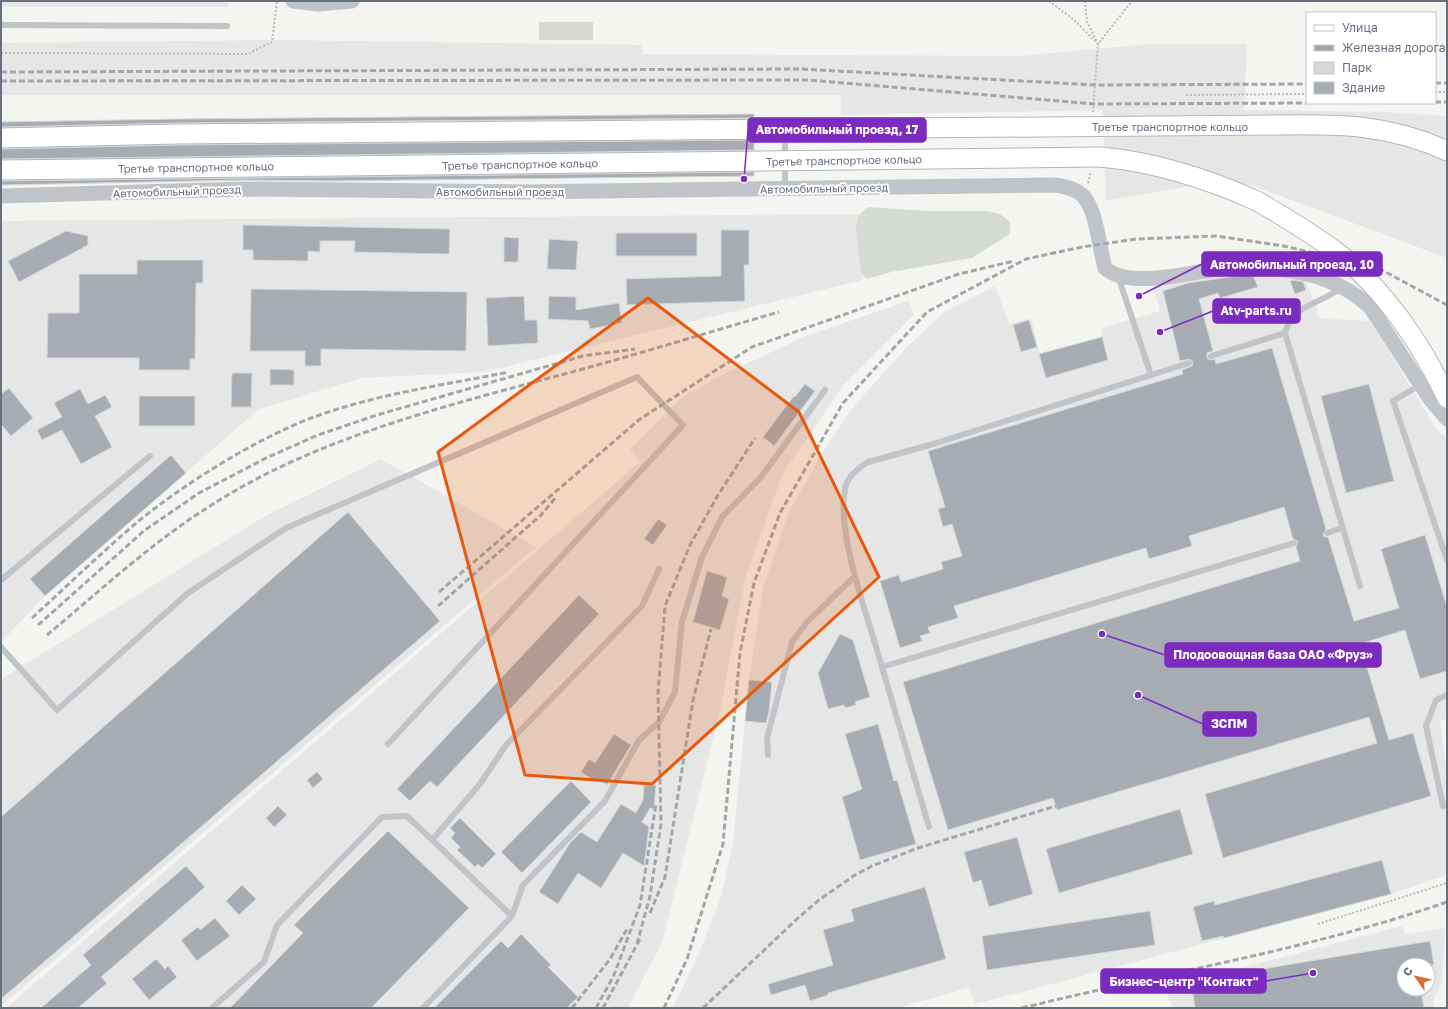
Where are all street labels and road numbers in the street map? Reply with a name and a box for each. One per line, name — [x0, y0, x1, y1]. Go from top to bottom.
street label: Третье транспортное кольцо — [1092, 120, 1249, 133]
street label: Третье транспортное кольцо — [766, 152, 923, 168]
street label: Третье транспортное кольцо — [442, 156, 599, 172]
street label: Третье транспортное кольцо — [118, 159, 275, 175]
street label: Автомобильный проезд — [760, 180, 889, 196]
street label: Автомобильный проезд — [113, 182, 242, 200]
street label: Автомобильный проезд — [436, 185, 564, 198]

